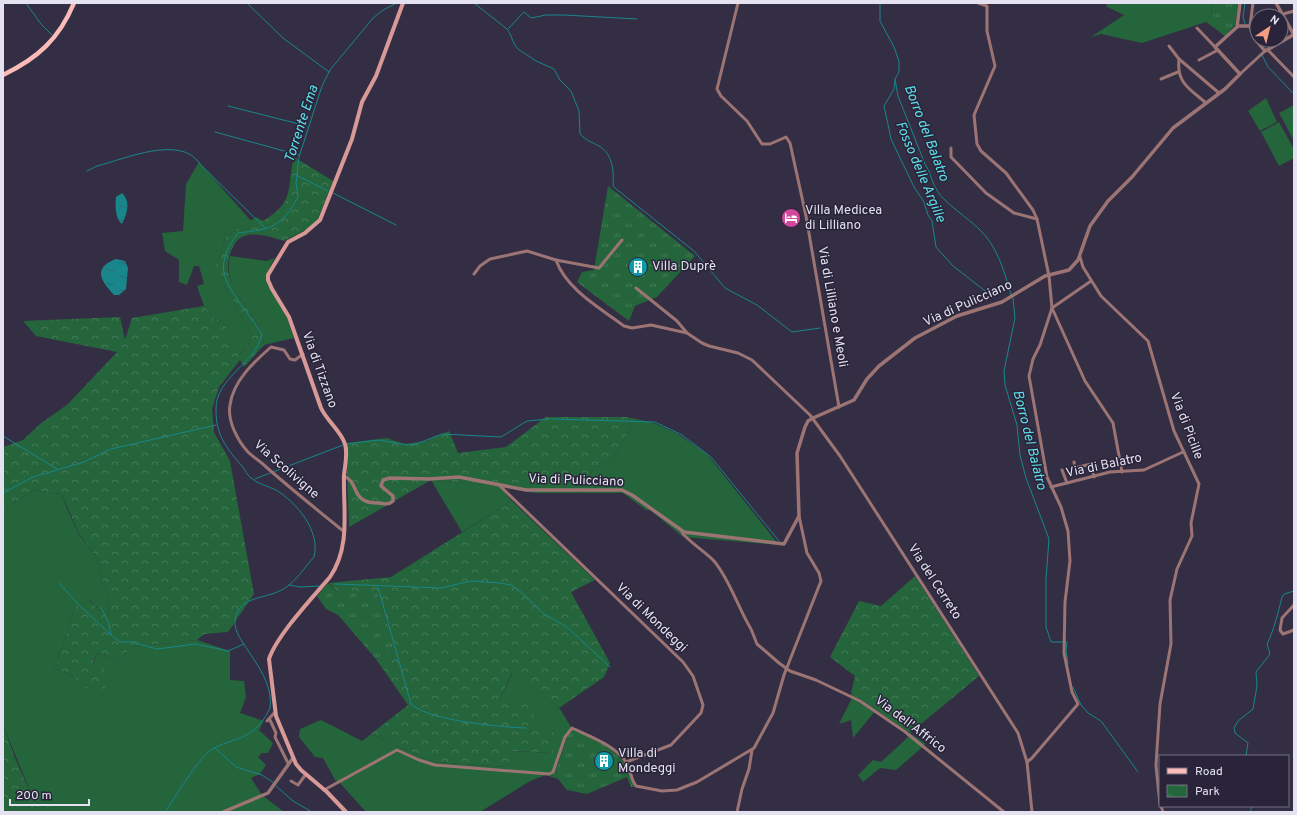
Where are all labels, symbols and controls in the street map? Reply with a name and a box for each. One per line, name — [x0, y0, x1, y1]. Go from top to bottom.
north arrow — [1249, 8, 1289, 48]
text: N — [1267, 13, 1281, 29]
water label: Torrente Ema — [281, 82, 323, 165]
water label: Borro del Balatro — [900, 82, 952, 184]
water label: Fosso delle Argille — [891, 119, 949, 226]
place label: Villa Medicea di Lilliano — [805, 203, 882, 234]
hotel icon: Villa Medicea di Lilliano — [780, 207, 802, 229]
street label: Via di Lilliano e Meoli — [813, 245, 851, 369]
building icon: Villa Duprè — [627, 256, 649, 278]
place label: Villa Duprè — [652, 259, 716, 275]
street label: Via di Pulicciano — [921, 277, 1015, 331]
street label: Via di Tizzano — [298, 329, 340, 411]
water label: Borro del Balatro — [1008, 388, 1050, 492]
street label: Via di Picille — [1166, 390, 1206, 462]
street label: Via Scolivigne — [250, 437, 322, 503]
street label: Via di Balatro — [1065, 450, 1143, 482]
street label: Via di Pulicciano — [528, 471, 624, 491]
street label: Via del Cerreto — [904, 541, 964, 623]
street label: Via di Mondeggi — [612, 580, 690, 656]
street label: Via dell'Affrico — [871, 693, 949, 757]
place label: Villa di Mondeggi — [618, 746, 676, 777]
building icon: Villa di Mondeggi — [593, 750, 615, 772]
legend — [1159, 755, 1289, 807]
text: Road — [1195, 764, 1223, 780]
scale bar — [10, 781, 89, 807]
text: Park — [1195, 784, 1220, 800]
text: 200 m — [16, 788, 52, 804]

